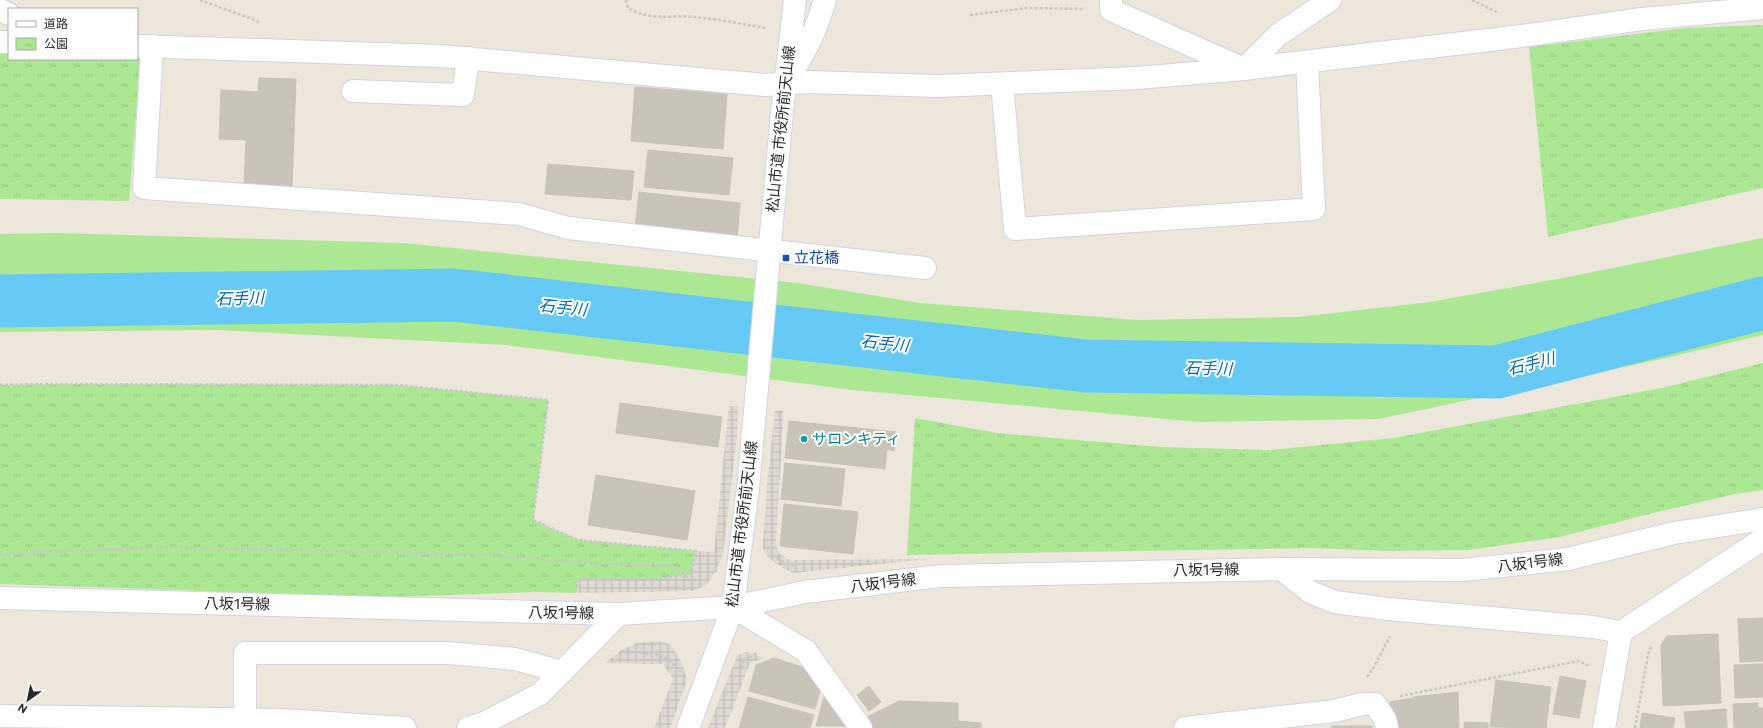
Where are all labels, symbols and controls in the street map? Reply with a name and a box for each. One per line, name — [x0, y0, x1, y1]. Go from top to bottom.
legend — [8, 8, 138, 60]
text: 道路 — [44, 16, 68, 30]
text: 公園 — [44, 36, 68, 50]
street label: 松山市道 市役所前天山線 — [762, 44, 798, 213]
place label: 立花橋 — [794, 248, 839, 266]
marker: 立花橋 — [781, 253, 791, 263]
water label: 石手川 — [216, 288, 266, 307]
water label: 石手川 — [538, 295, 590, 319]
water label: 石手川 — [860, 331, 912, 355]
water label: 石手川 — [1505, 347, 1558, 378]
water label: 石手川 — [1184, 358, 1234, 377]
place label: サロンキティ — [812, 429, 901, 447]
marker: サロンキティ — [799, 434, 809, 444]
street label: 松山市道 市役所前天山線 — [722, 439, 760, 608]
street label: 八坂1号線 — [1496, 549, 1564, 575]
street label: 八坂1号線 — [1173, 559, 1239, 579]
street label: 八坂1号線 — [849, 569, 917, 595]
street label: 八坂1号線 — [204, 593, 270, 613]
street label: 八坂1号線 — [528, 602, 594, 622]
north arrow — [8, 680, 48, 720]
text: N — [15, 701, 29, 717]

